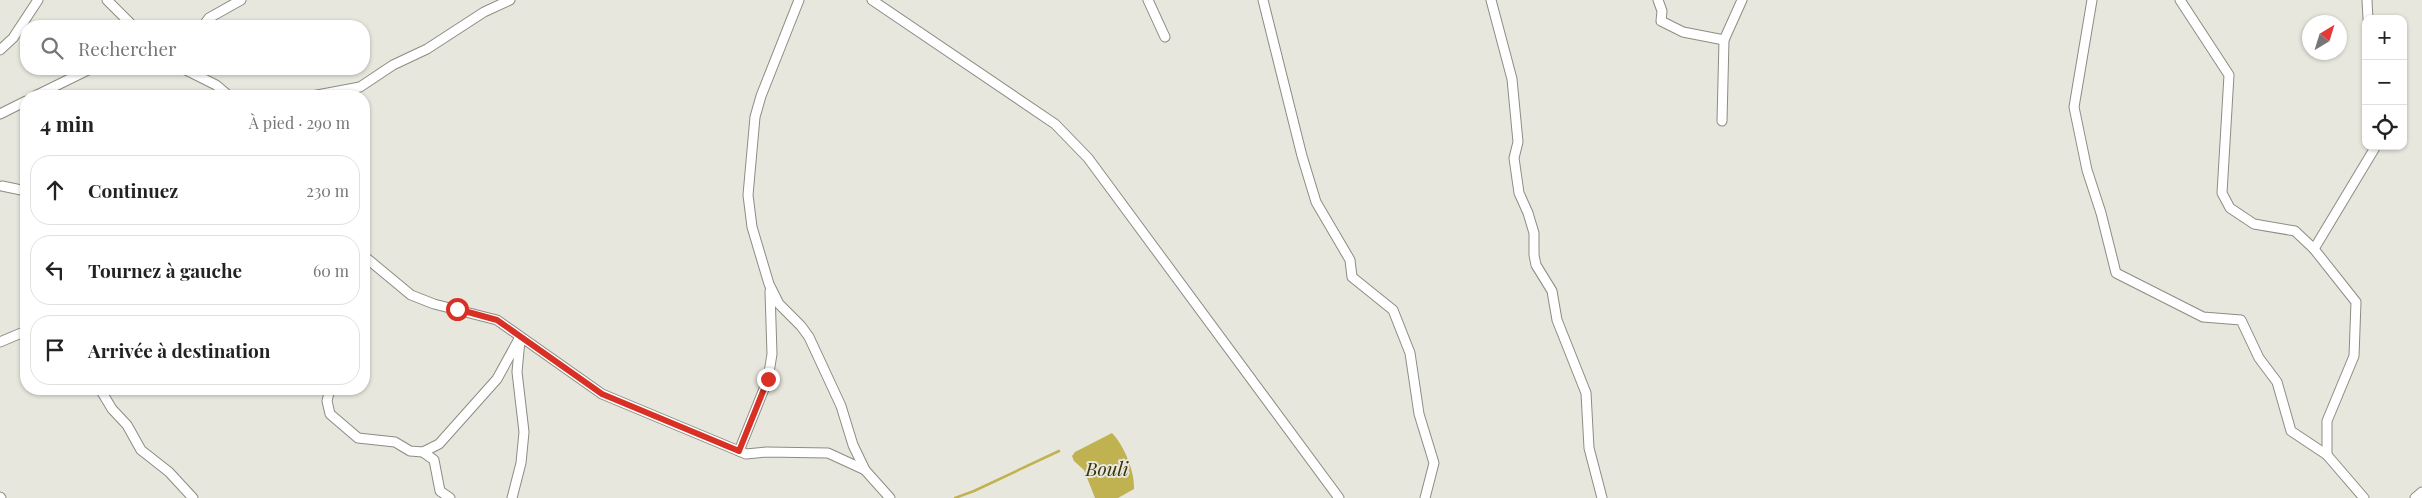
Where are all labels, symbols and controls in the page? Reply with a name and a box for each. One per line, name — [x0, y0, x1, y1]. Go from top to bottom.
north arrow — [2302, 15, 2347, 60]
map controls — [2362, 15, 2407, 150]
button: + — [2362, 15, 2407, 60]
search box — [20, 20, 370, 75]
icon: search — [38, 34, 66, 62]
text: Rechercher — [78, 35, 177, 61]
button: − — [2362, 60, 2407, 105]
button: locate — [2362, 105, 2407, 150]
text: 4 min — [40, 109, 94, 137]
text: À pied · 290 m — [249, 112, 350, 133]
icon: ahead — [41, 176, 69, 204]
text: Continuez — [88, 177, 178, 203]
text: 230 m — [306, 180, 349, 201]
icon: left — [41, 256, 69, 284]
text: Tournez à gauche — [88, 257, 242, 283]
text: 60 m — [313, 260, 349, 281]
route start — [446, 298, 469, 321]
icon: arrive — [41, 336, 69, 364]
text: Arrivée à destination — [88, 337, 270, 363]
route end — [757, 368, 780, 391]
water label: Bouli — [1084, 455, 1130, 481]

